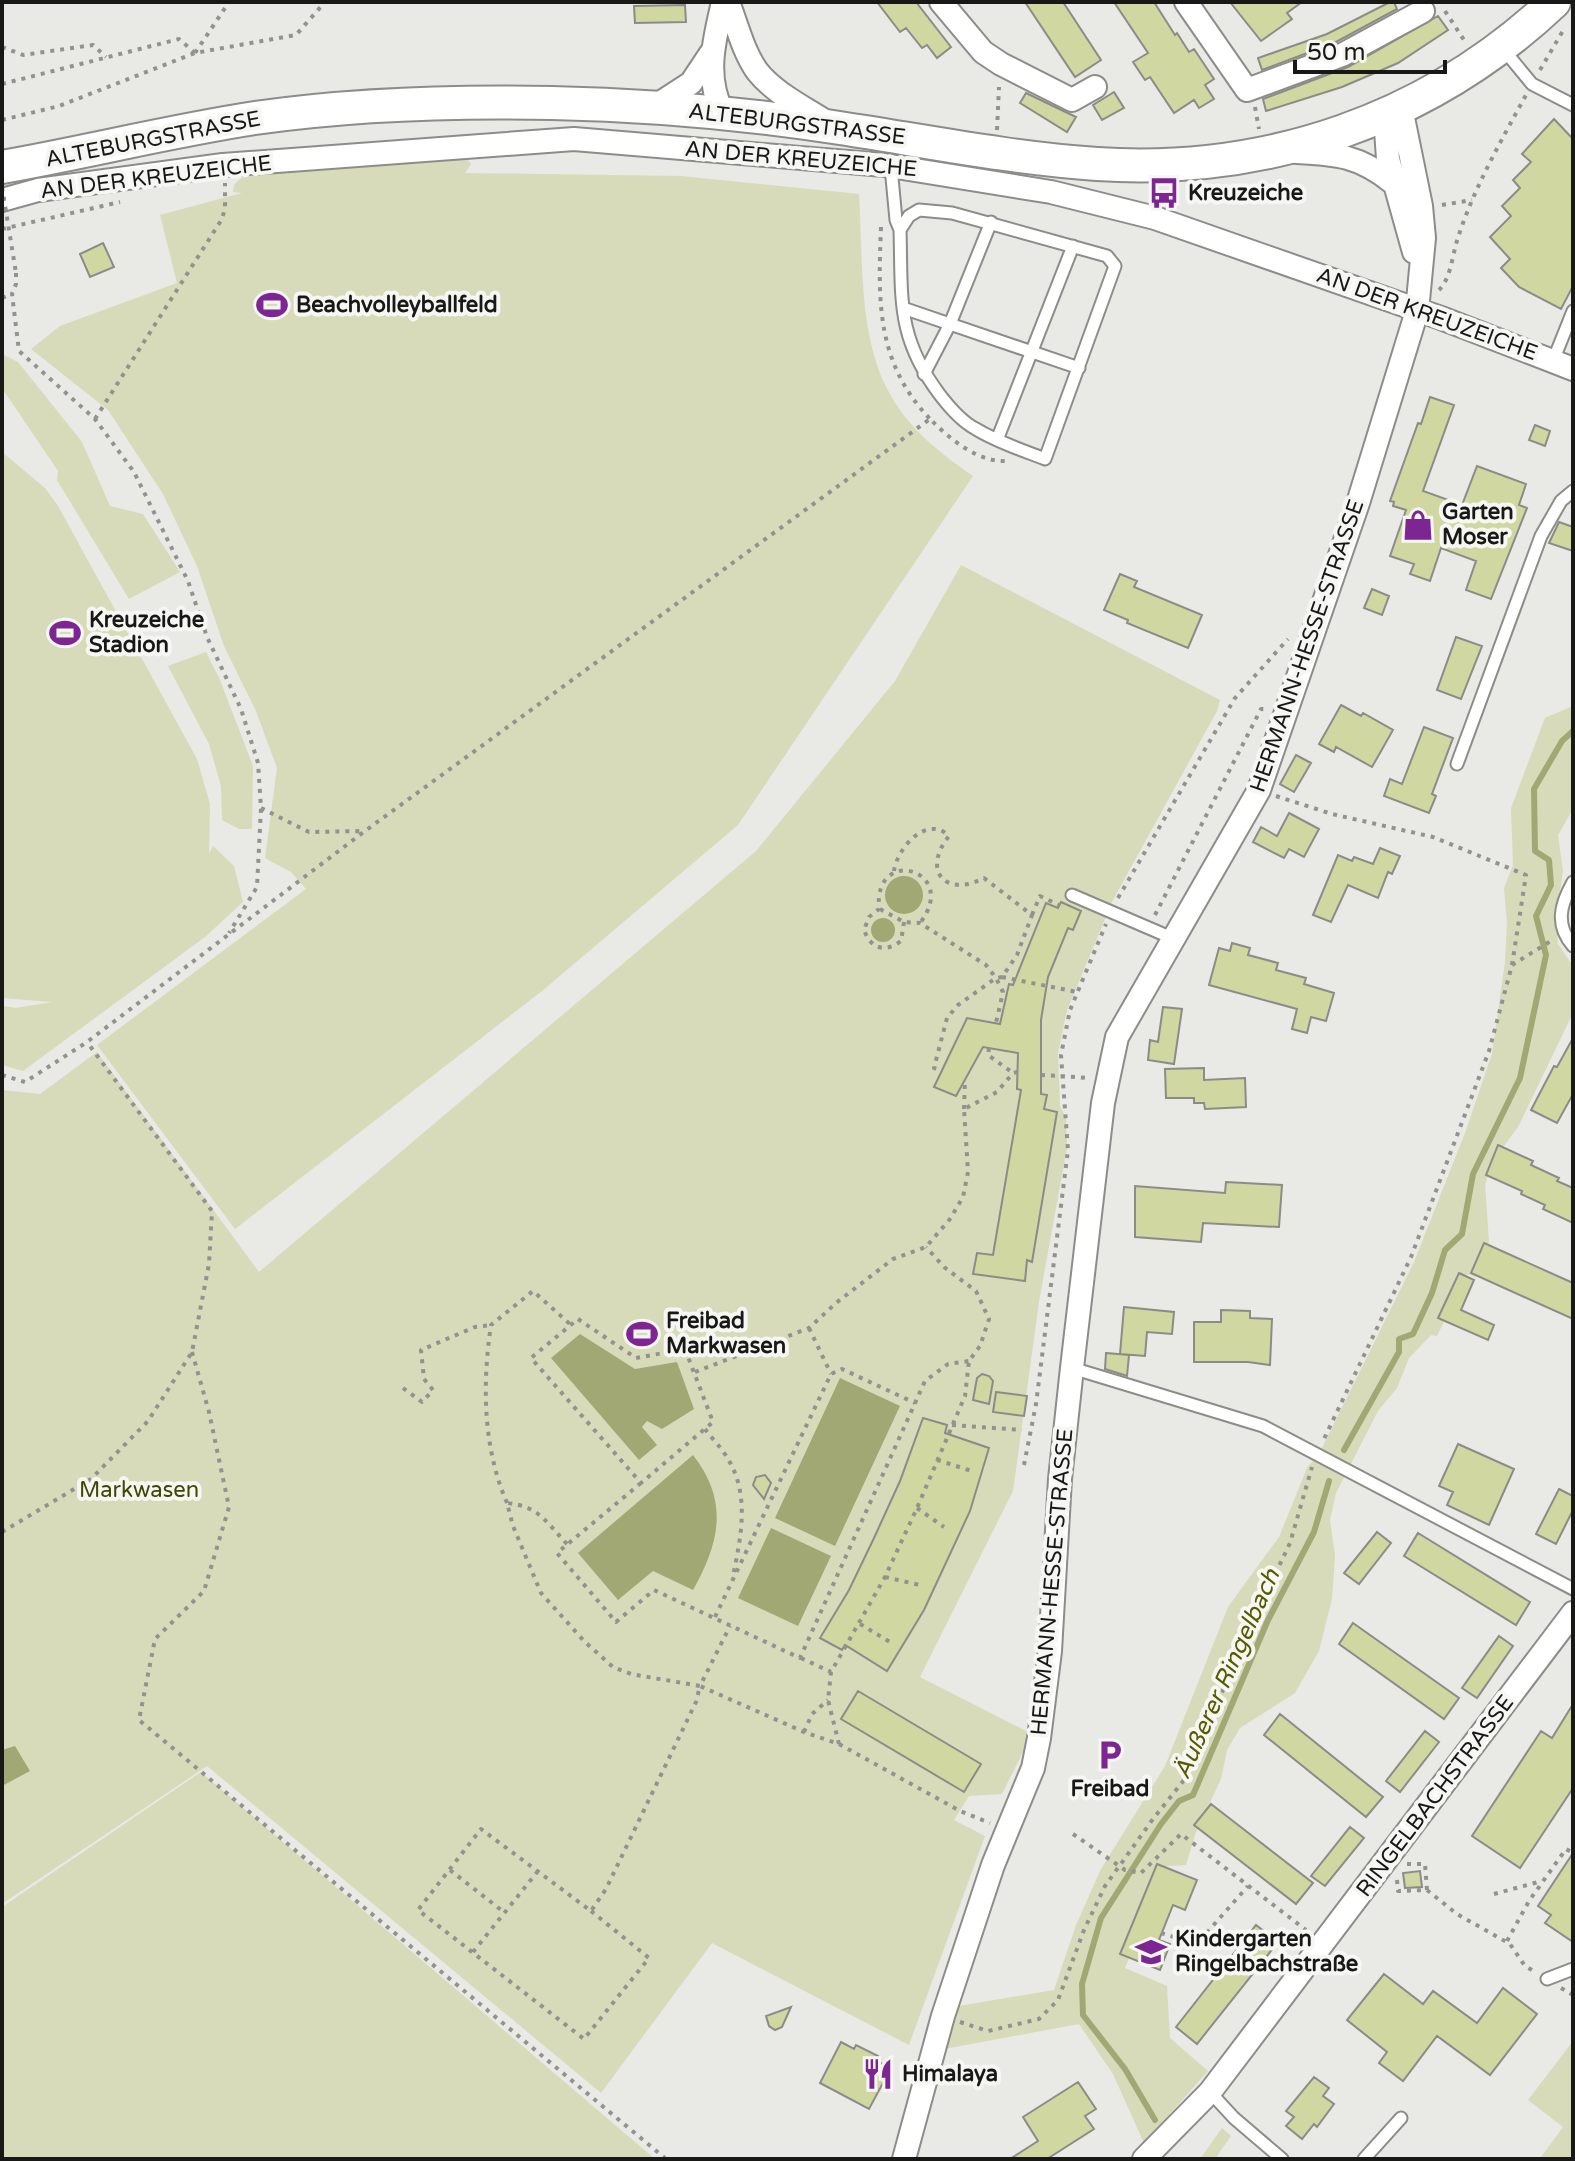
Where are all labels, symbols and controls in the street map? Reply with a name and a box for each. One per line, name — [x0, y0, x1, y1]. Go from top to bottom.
scale bar — [1295, 24, 1445, 74]
text: 50 m — [1307, 38, 1365, 67]
street label: ALTEBURGSTRASSE — [687, 98, 907, 150]
street label: ALTEBURGSTRASSE — [43, 105, 263, 173]
street label: AN DER KREUZEICHE — [684, 136, 918, 182]
street label: AN DER KREUZEICHE — [39, 150, 273, 204]
bus stop icon: Kreuzeiche — [1147, 176, 1181, 210]
place label: Kreuzeiche — [1188, 180, 1303, 206]
street label: AN DER KREUZEICHE — [1313, 262, 1541, 366]
sports icon: Beachvolleyballfeld — [255, 288, 289, 322]
place label: Beachvolleyballfeld — [296, 292, 498, 318]
street label: HERMANN-HESSE-STRASSE — [1245, 496, 1369, 796]
place label: Garten Moser — [1442, 499, 1514, 550]
shop icon: Garten Moser — [1401, 508, 1435, 542]
place label: Kreuzeiche Stadion — [89, 607, 204, 658]
sports icon: Kreuzeiche Stadion — [48, 616, 82, 650]
place label: Freibad Markwasen — [666, 1308, 786, 1359]
sports icon: Freibad Markwasen — [625, 1317, 659, 1351]
street label: HERMANN-HESSE-STRASSE — [1026, 1427, 1078, 1737]
park label: Markwasen — [79, 1477, 199, 1503]
water label: Äußerer Ringelbach — [1168, 1563, 1287, 1783]
street label: RINGELBACHSTRASSE — [1351, 1690, 1519, 1902]
parking icon: Freibad — [1093, 1738, 1127, 1772]
place label: Freibad — [1071, 1776, 1149, 1802]
place label: Kindergarten Ringelbachstraße — [1175, 1926, 1358, 1977]
school or university icon: Kindergarten Ringelbachstraße — [1134, 1935, 1168, 1969]
restaurant icon: Himalaya — [861, 2057, 895, 2091]
place label: Himalaya — [902, 2061, 998, 2087]

